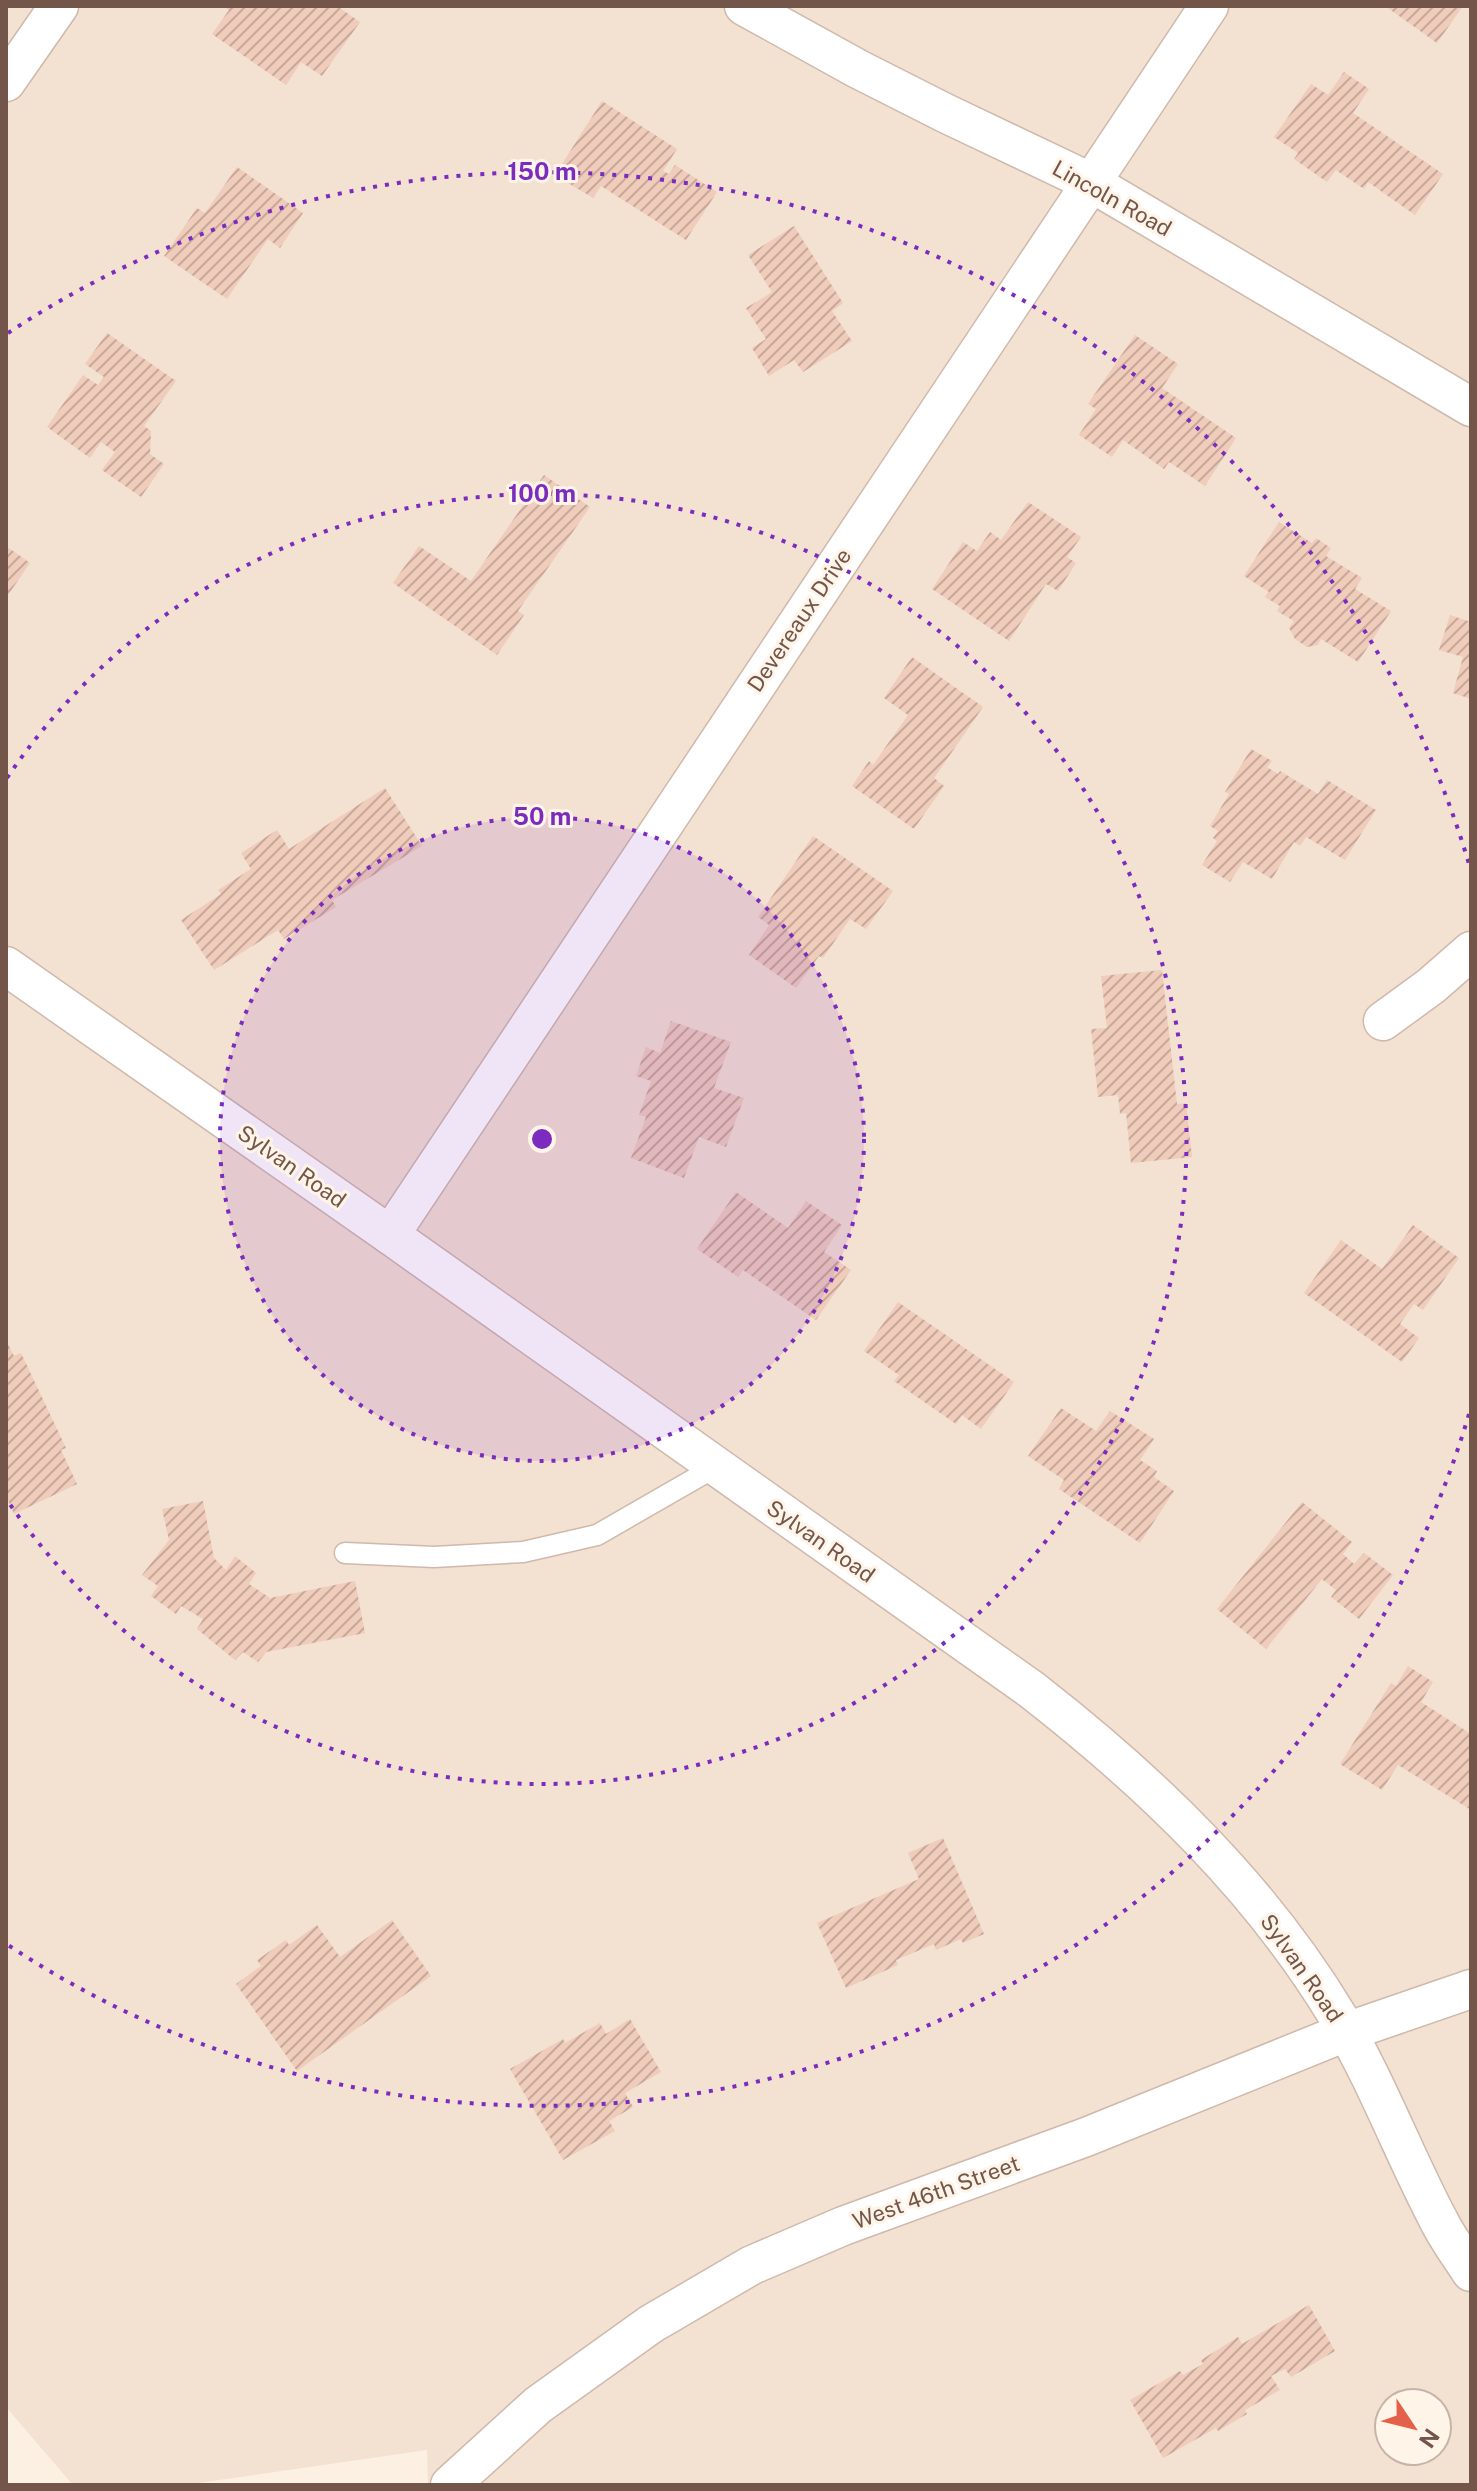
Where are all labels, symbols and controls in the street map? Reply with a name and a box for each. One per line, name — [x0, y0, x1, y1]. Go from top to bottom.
street label: Lincoln Road — [1048, 155, 1176, 241]
text: 150 m — [508, 157, 576, 185]
text: 100 m — [508, 479, 576, 507]
street label: Devereaux Drive — [742, 544, 856, 696]
text: 50 m — [513, 802, 571, 830]
street label: Sylvan Road — [233, 1119, 351, 1213]
centre of rings — [528, 1125, 556, 1153]
street label: Sylvan Road — [762, 1494, 880, 1588]
street label: Sylvan Road — [1255, 1909, 1349, 2027]
street label: West 46th Street — [849, 2150, 1023, 2234]
north arrow — [1373, 2387, 1453, 2467]
text: N — [1414, 2424, 1445, 2453]

